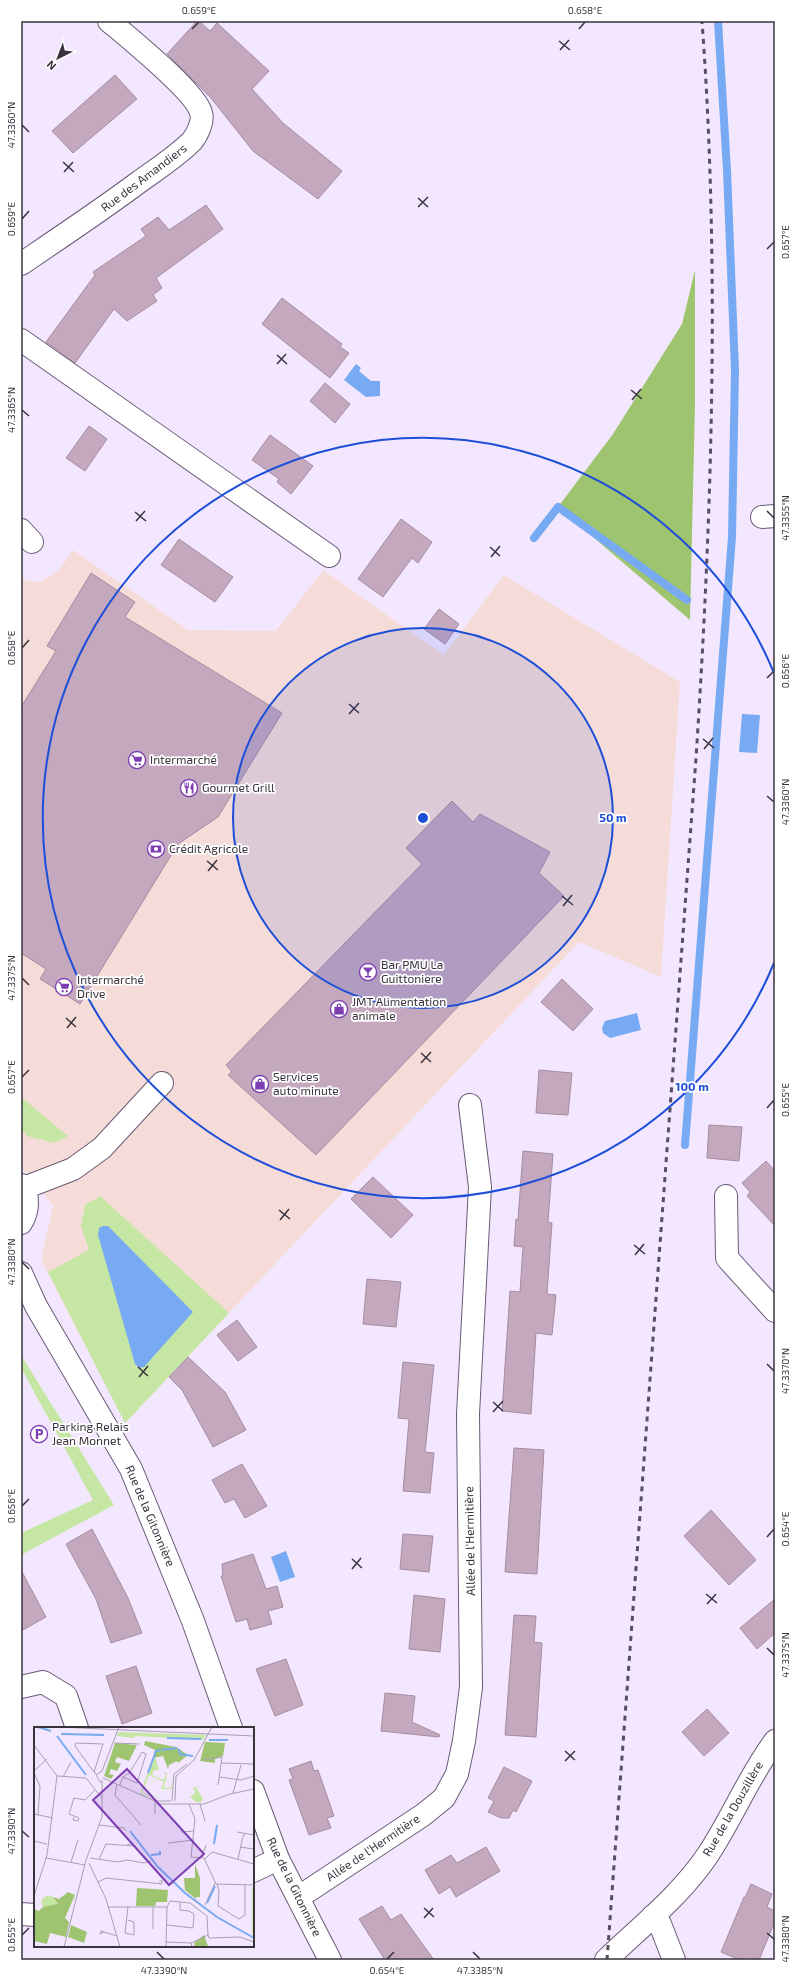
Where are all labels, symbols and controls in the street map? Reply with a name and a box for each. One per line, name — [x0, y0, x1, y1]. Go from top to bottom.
text: 0.659°E — [182, 4, 217, 16]
text: 0.658°E — [568, 4, 603, 16]
north arrow — [38, 38, 78, 78]
text: N — [44, 58, 58, 73]
text: 47.3360°N — [5, 102, 17, 148]
street label: Rue des Amandiers — [98, 140, 189, 214]
text: 0.659°E — [5, 201, 17, 236]
text: 0.657°E — [779, 225, 791, 259]
text: 47.3365°N — [5, 387, 17, 433]
text: 47.3355°N — [779, 495, 791, 541]
text: 0.658°E — [5, 630, 17, 665]
text: 0.656°E — [779, 653, 791, 688]
supermarket icon: Intermarché — [127, 750, 147, 770]
place label: Intermarché — [150, 752, 217, 766]
restaurant icon: Gourmet Grill — [179, 778, 199, 798]
text: 47.3360°N — [779, 779, 791, 825]
place label: Gourmet Grill — [202, 780, 275, 794]
text: 50 m — [599, 810, 627, 824]
centre of rings — [416, 811, 430, 825]
bank icon: Crédit Agricole — [146, 839, 166, 859]
place label: Crédit Agricole — [169, 841, 248, 855]
text: 47.3375°N — [5, 955, 17, 1001]
place label: Bar PMU La Guittoniere — [381, 957, 443, 985]
bar icon: Bar PMU La Guittoniere — [358, 962, 378, 982]
place label: Intermarché Drive — [77, 972, 144, 1000]
supermarket icon: Intermarché Drive — [54, 977, 74, 997]
place label: JMT Alimentation animale — [352, 994, 446, 1022]
shop icon: JMT Alimentation animale — [329, 999, 349, 1019]
text: 0.657°E — [5, 1060, 17, 1094]
place label: Services auto minute — [273, 1069, 339, 1097]
shop icon: Services auto minute — [250, 1074, 270, 1094]
text: 100 m — [675, 1079, 709, 1093]
text: 0.655°E — [779, 1083, 791, 1117]
text: 47.3380°N — [5, 1239, 17, 1286]
text: 47.3370°N — [779, 1348, 791, 1394]
place label: Parking Relais Jean Monnet — [52, 1419, 129, 1447]
parking icon: Parking Relais Jean Monnet — [29, 1424, 49, 1444]
street label: Rue de la Gitonnière — [123, 1463, 179, 1568]
street label: Allée de l'Hermitière — [461, 1486, 477, 1596]
text: 0.656°E — [5, 1488, 17, 1523]
text: 0.654°E — [779, 1511, 791, 1546]
text: 47.3375°N — [779, 1632, 791, 1678]
inset map — [34, 1727, 254, 1947]
street label: Rue de la Douzillère — [699, 1758, 765, 1859]
text: 47.3390°N — [5, 1808, 17, 1854]
street label: Allée de l'Hermitière — [323, 1811, 422, 1884]
street label: Rue de la Gitonnière — [265, 1835, 325, 1938]
text: 47.3380°N — [779, 1916, 791, 1963]
text: 0.655°E — [5, 1918, 17, 1952]
text: 47.3390°N — [141, 1964, 187, 1976]
text: 0.654°E — [370, 1964, 405, 1976]
text: 47.3385°N — [457, 1964, 503, 1976]

